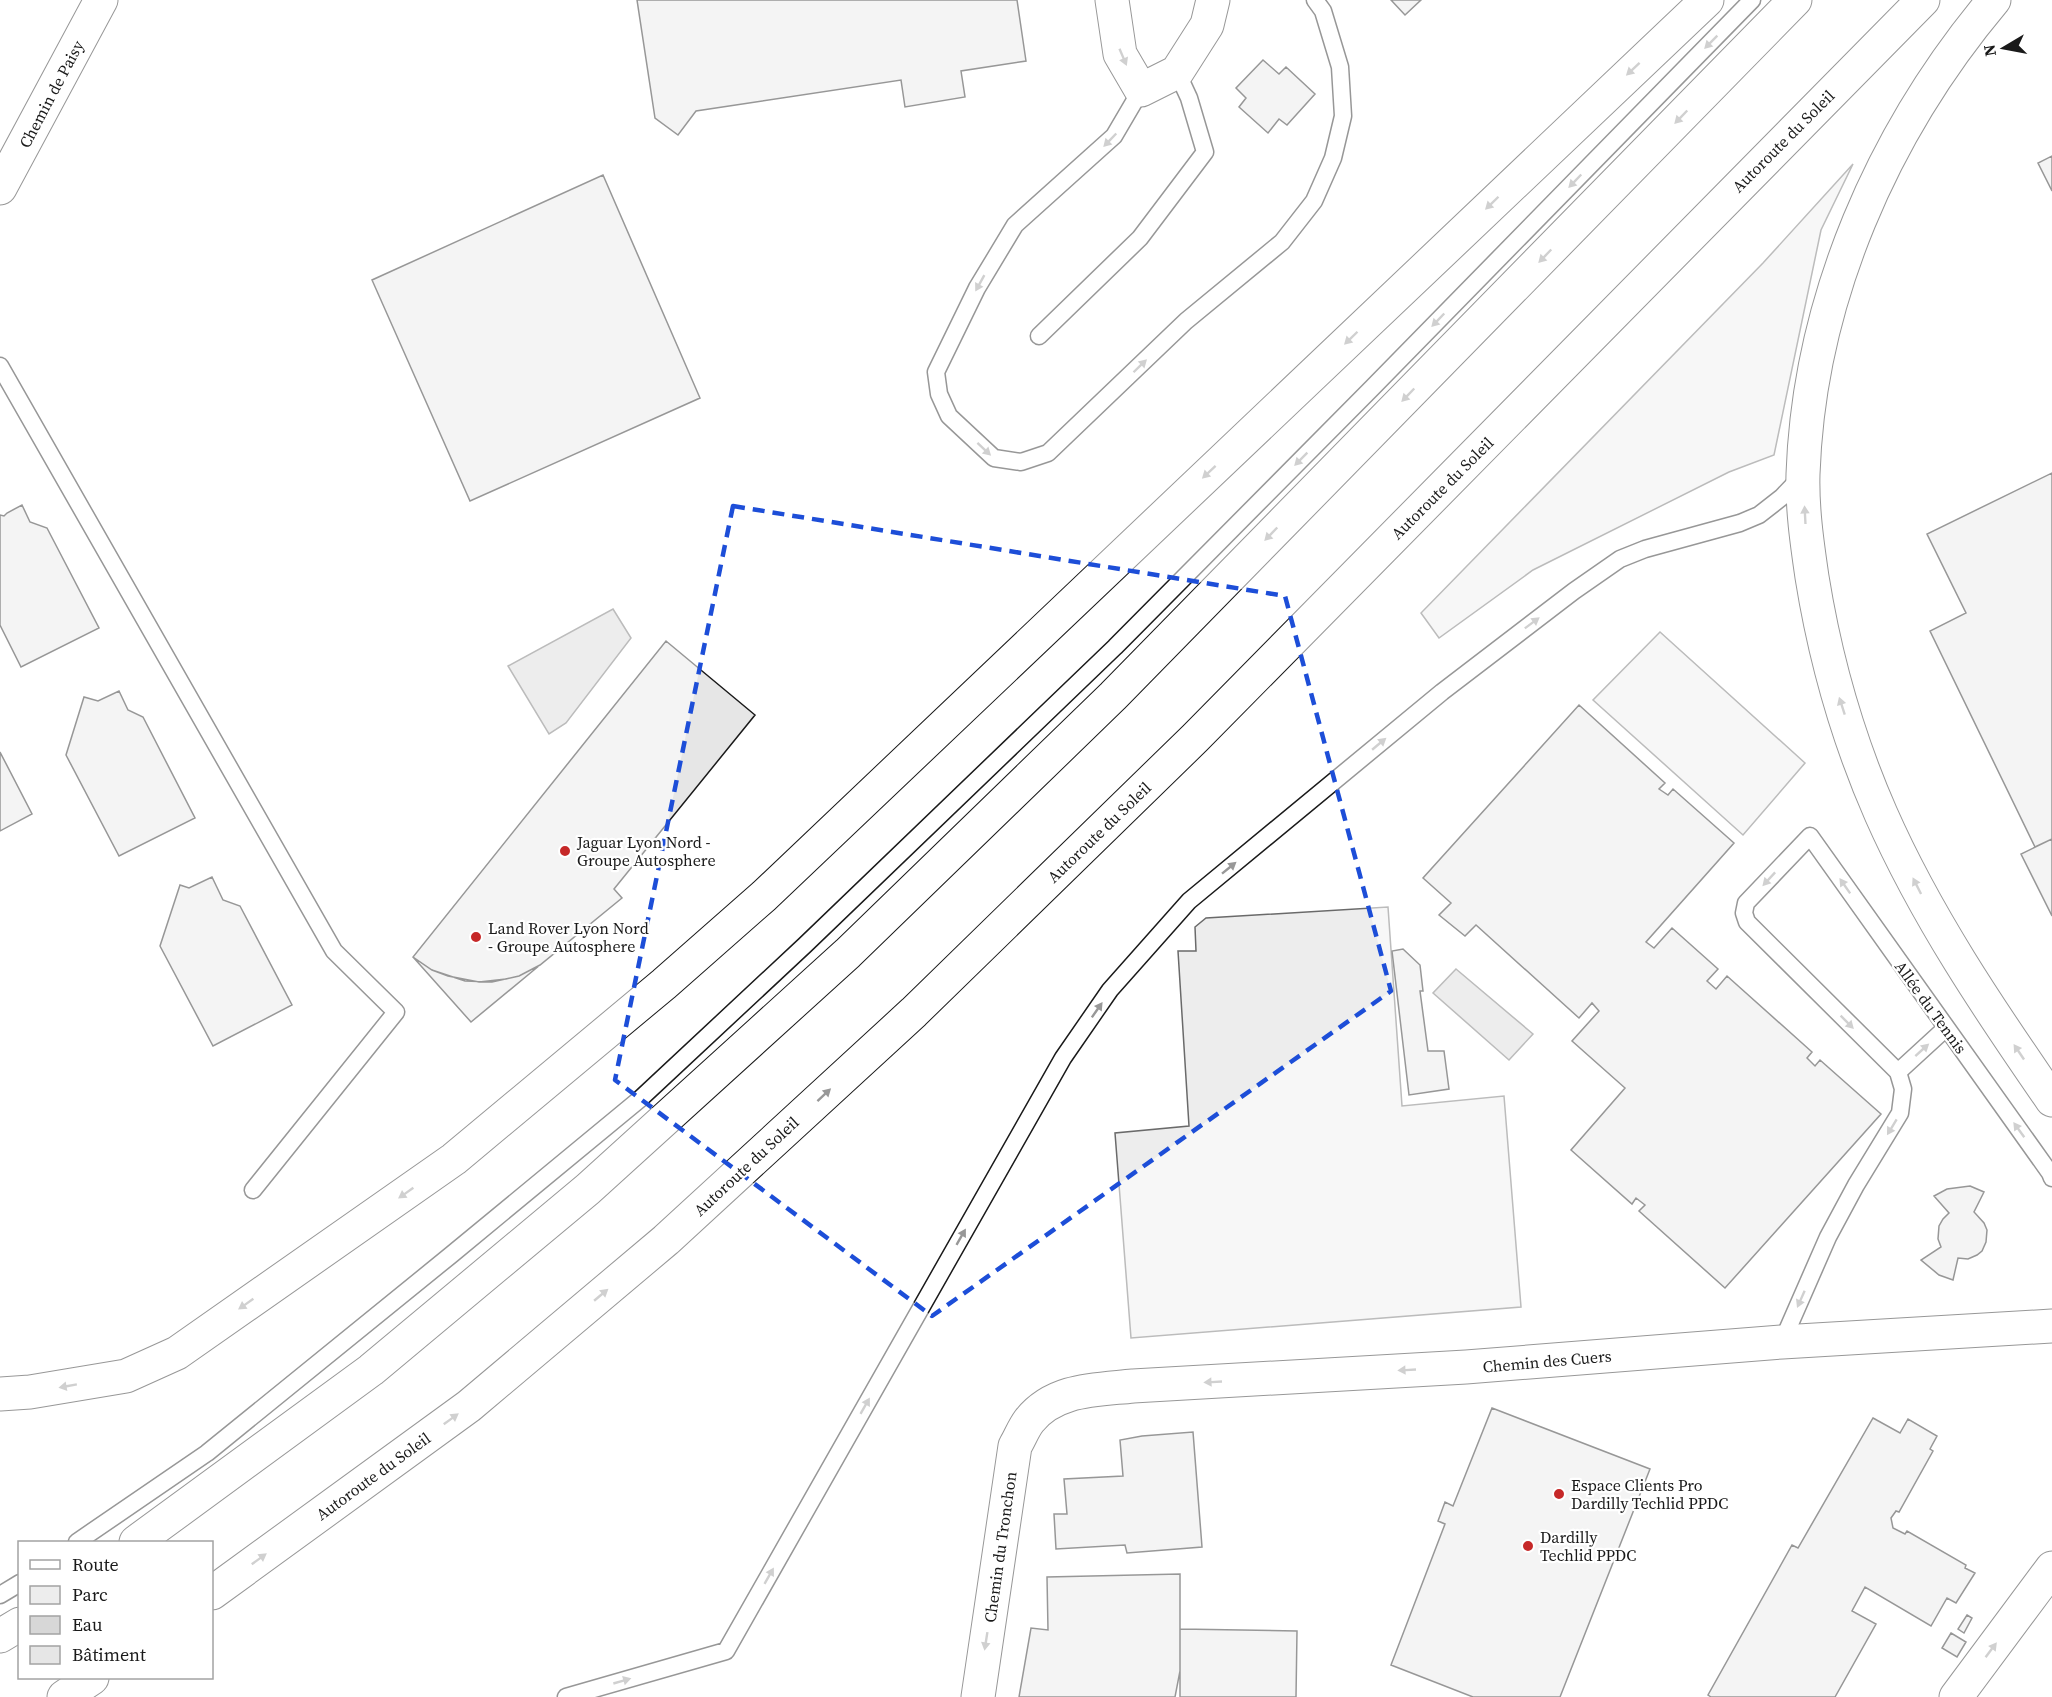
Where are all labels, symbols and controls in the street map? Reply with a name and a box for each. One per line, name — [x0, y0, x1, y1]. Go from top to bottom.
north arrow — [1974, 18, 2034, 78]
one-way arrow — [1704, 34, 1718, 49]
street label: Chemin de Paisy — [13, 36, 89, 152]
text: N — [1977, 43, 2001, 58]
one-way arrow — [1118, 48, 1128, 66]
one-way arrow — [1626, 62, 1641, 76]
street label: Autoroute du Soleil — [1727, 85, 1839, 197]
one-way arrow — [1675, 109, 1689, 123]
one-way arrow — [1103, 132, 1117, 147]
one-way arrow — [1568, 173, 1582, 187]
one-way arrow — [1486, 196, 1500, 210]
one-way arrow — [1538, 249, 1552, 263]
one-way arrow — [975, 274, 985, 291]
one-way arrow — [1431, 313, 1445, 328]
one-way arrow — [1345, 331, 1359, 345]
one-way arrow — [1132, 360, 1146, 374]
one-way arrow — [1401, 388, 1415, 403]
street label: Autoroute du Soleil — [1386, 432, 1498, 544]
one-way arrow — [977, 442, 992, 456]
one-way arrow — [1295, 452, 1309, 466]
one-way arrow — [1202, 465, 1217, 479]
one-way arrow — [1801, 506, 1810, 525]
one-way arrow — [1265, 527, 1279, 541]
one-way arrow — [1525, 617, 1540, 629]
one-way arrow — [1837, 697, 1846, 715]
one-way arrow — [1371, 737, 1387, 750]
street label: Autoroute du Soleil — [1042, 777, 1156, 887]
place label: Jaguar Lyon Nord - Groupe Autosphere — [576, 831, 716, 871]
marker: Jaguar Lyon Nord - Groupe Autosphere — [558, 844, 572, 858]
one-way arrow — [1221, 862, 1236, 875]
one-way arrow — [1763, 872, 1777, 886]
one-way arrow — [1912, 877, 1922, 894]
one-way arrow — [1839, 878, 1851, 894]
place label: Land Rover Lyon Nord - Groupe Autosphere — [488, 917, 649, 957]
marker: Land Rover Lyon Nord - Groupe Autosphere — [469, 930, 483, 944]
street label: Allée du Tennis — [1890, 956, 1972, 1058]
one-way arrow — [1091, 1002, 1102, 1018]
one-way arrow — [1840, 1015, 1855, 1029]
one-way arrow — [1914, 1043, 1929, 1057]
one-way arrow — [2013, 1044, 2025, 1060]
one-way arrow — [816, 1089, 831, 1102]
street label: Autoroute du Soleil — [689, 1111, 804, 1221]
one-way arrow — [1886, 1119, 1897, 1135]
one-way arrow — [2013, 1122, 2025, 1138]
one-way arrow — [398, 1187, 414, 1199]
one-way arrow — [956, 1229, 967, 1245]
one-way arrow — [593, 1289, 608, 1302]
one-way arrow — [1796, 1291, 1805, 1308]
one-way arrow — [238, 1298, 254, 1310]
street label: Chemin des Cuers — [1482, 1344, 1612, 1378]
one-way arrow — [1398, 1366, 1417, 1375]
one-way arrow — [1203, 1377, 1222, 1386]
one-way arrow — [59, 1382, 78, 1391]
one-way arrow — [860, 1397, 870, 1414]
one-way arrow — [443, 1414, 458, 1426]
street label: Autoroute du Soleil — [311, 1427, 435, 1525]
street label: Chemin du Tronchon — [979, 1470, 1022, 1624]
place label: Espace Clients Pro Dardilly Techlid PPDC — [1571, 1474, 1728, 1514]
marker: Espace Clients Pro Dardilly Techlid PPDC — [1552, 1487, 1566, 1501]
place label: Dardilly Techlid PPDC — [1540, 1526, 1636, 1566]
marker: Dardilly Techlid PPDC — [1521, 1539, 1535, 1553]
legend — [18, 1541, 213, 1679]
text: Route — [72, 1552, 119, 1577]
one-way arrow — [250, 1553, 266, 1565]
one-way arrow — [764, 1567, 774, 1584]
text: Parc — [72, 1582, 108, 1607]
text: Eau — [72, 1612, 103, 1637]
one-way arrow — [982, 1632, 991, 1651]
text: Bâtiment — [72, 1642, 146, 1667]
one-way arrow — [1984, 1643, 1996, 1658]
one-way arrow — [613, 1676, 631, 1685]

